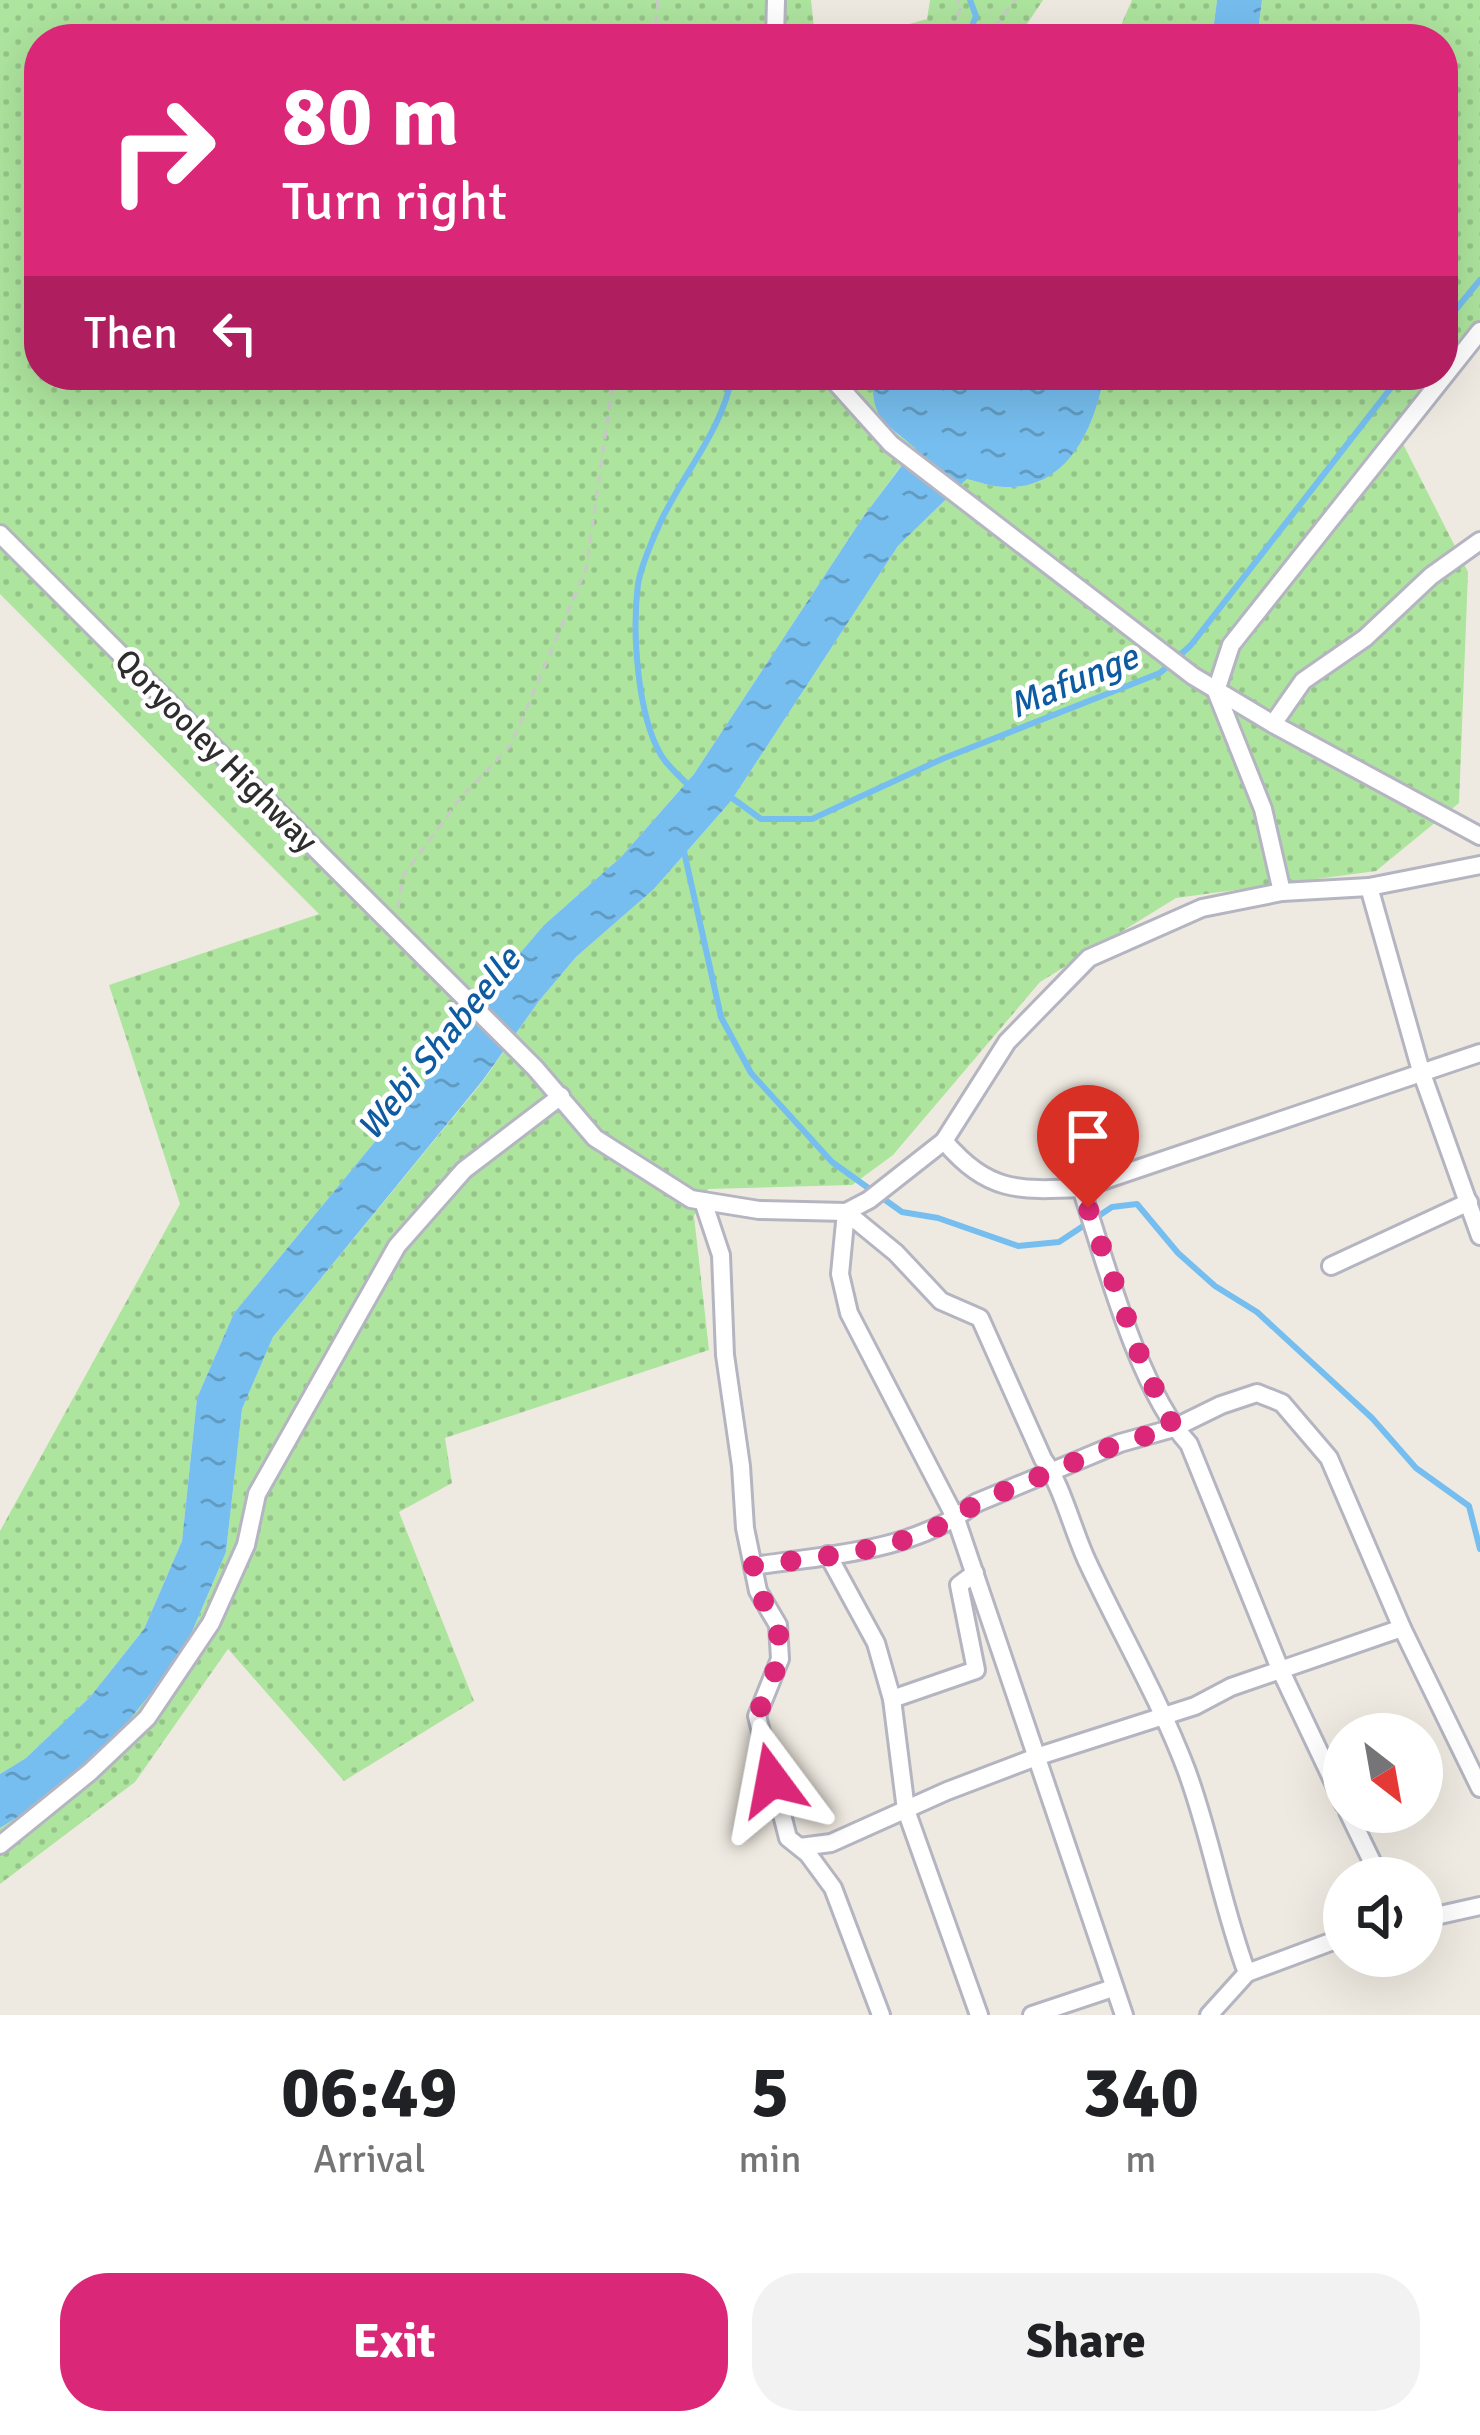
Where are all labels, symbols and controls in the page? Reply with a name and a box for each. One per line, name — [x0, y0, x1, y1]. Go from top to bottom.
text: 80 m — [282, 65, 459, 169]
icon: right — [84, 72, 240, 228]
text: Turn right — [282, 168, 507, 235]
icon: left — [202, 300, 268, 366]
text: Then — [84, 306, 178, 361]
water label: Mafunge — [1002, 633, 1147, 729]
street label: Qoryooley Highway — [106, 641, 326, 862]
water label: Webi Shabeelle — [348, 937, 532, 1149]
pin — [1037, 1085, 1139, 1208]
icon: arrive — [1055, 1103, 1121, 1169]
north arrow — [1323, 1713, 1443, 1833]
map controls — [1323, 1713, 1443, 1977]
position arrow — [709, 1717, 835, 1843]
button: sound — [1323, 1857, 1443, 1977]
text: 06:49 — [281, 2048, 458, 2137]
text: 5 — [751, 2048, 789, 2137]
text: 340 — [1082, 2048, 1199, 2137]
text: Arrival — [313, 2135, 425, 2183]
text: min — [739, 2135, 802, 2183]
text: m — [1125, 2135, 1156, 2183]
button: Exit — [60, 2273, 728, 2411]
button: Share — [752, 2273, 1420, 2411]

